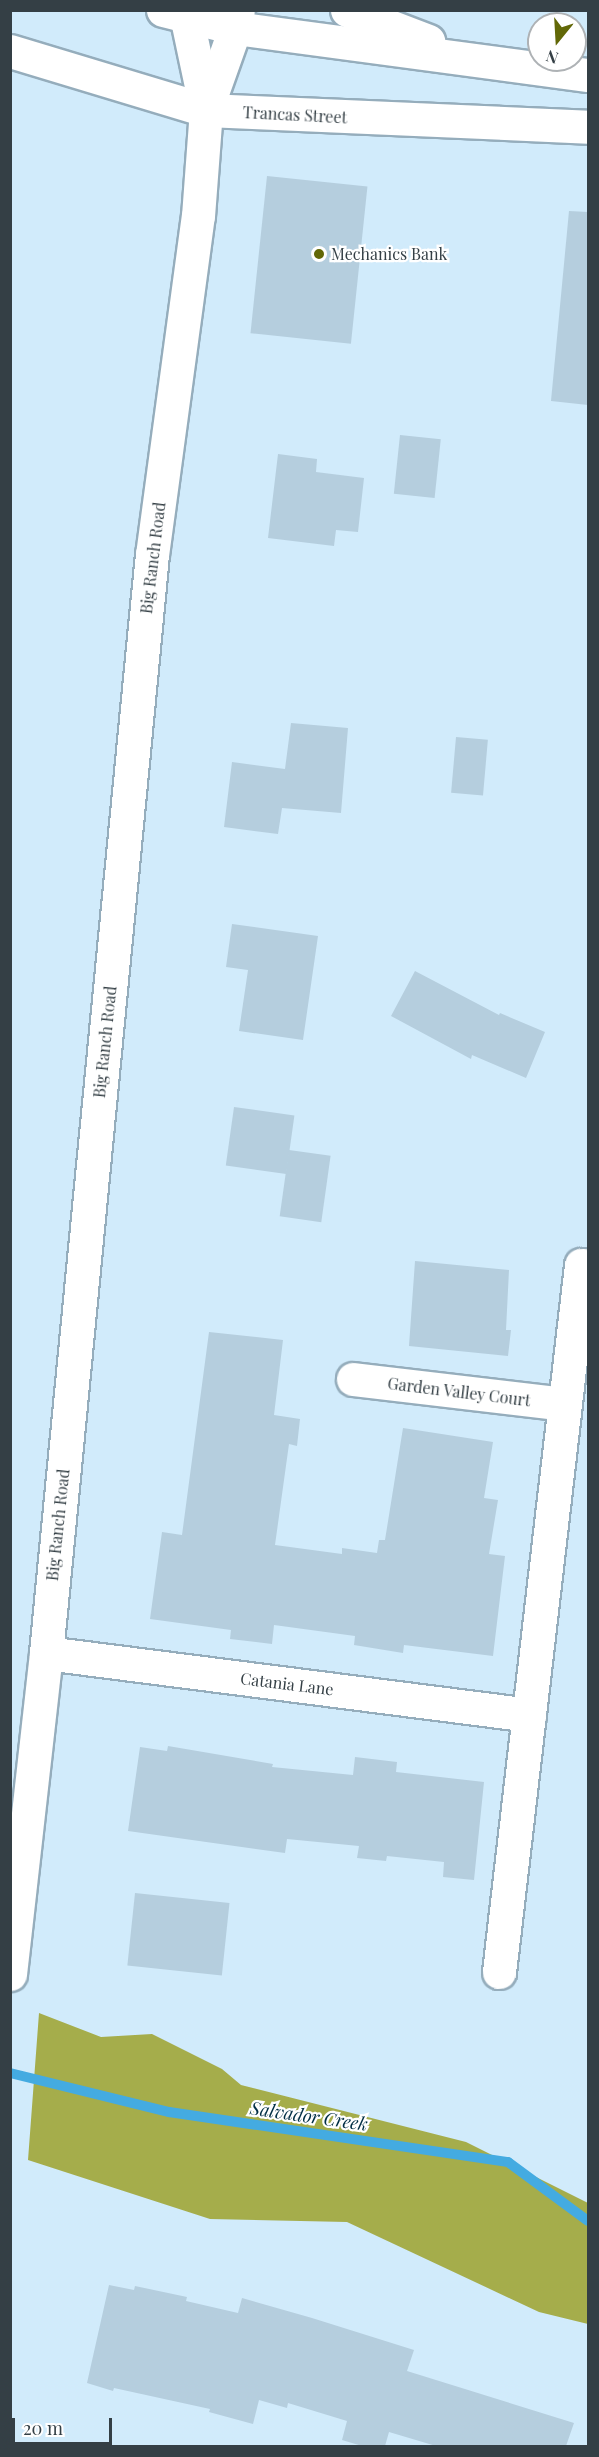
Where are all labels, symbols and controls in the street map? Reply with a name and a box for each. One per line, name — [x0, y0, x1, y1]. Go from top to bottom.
north arrow — [527, 12, 587, 72]
text: N — [543, 46, 561, 69]
street label: Trancas Street — [242, 103, 348, 127]
place label: Mechanics Bank — [331, 244, 447, 264]
marker: Mechanics Bank — [312, 247, 326, 261]
street label: Big Ranch Road — [137, 501, 169, 615]
street label: Big Ranch Road — [90, 985, 120, 1099]
street label: Garden Valley Court — [386, 1374, 532, 1410]
street label: Big Ranch Road — [43, 1468, 73, 1582]
street label: Catania Lane — [239, 1669, 335, 1699]
water label: Salvador Creek — [249, 2097, 369, 2135]
scale bar — [15, 2406, 116, 2444]
text: 20 m — [23, 2416, 63, 2440]

